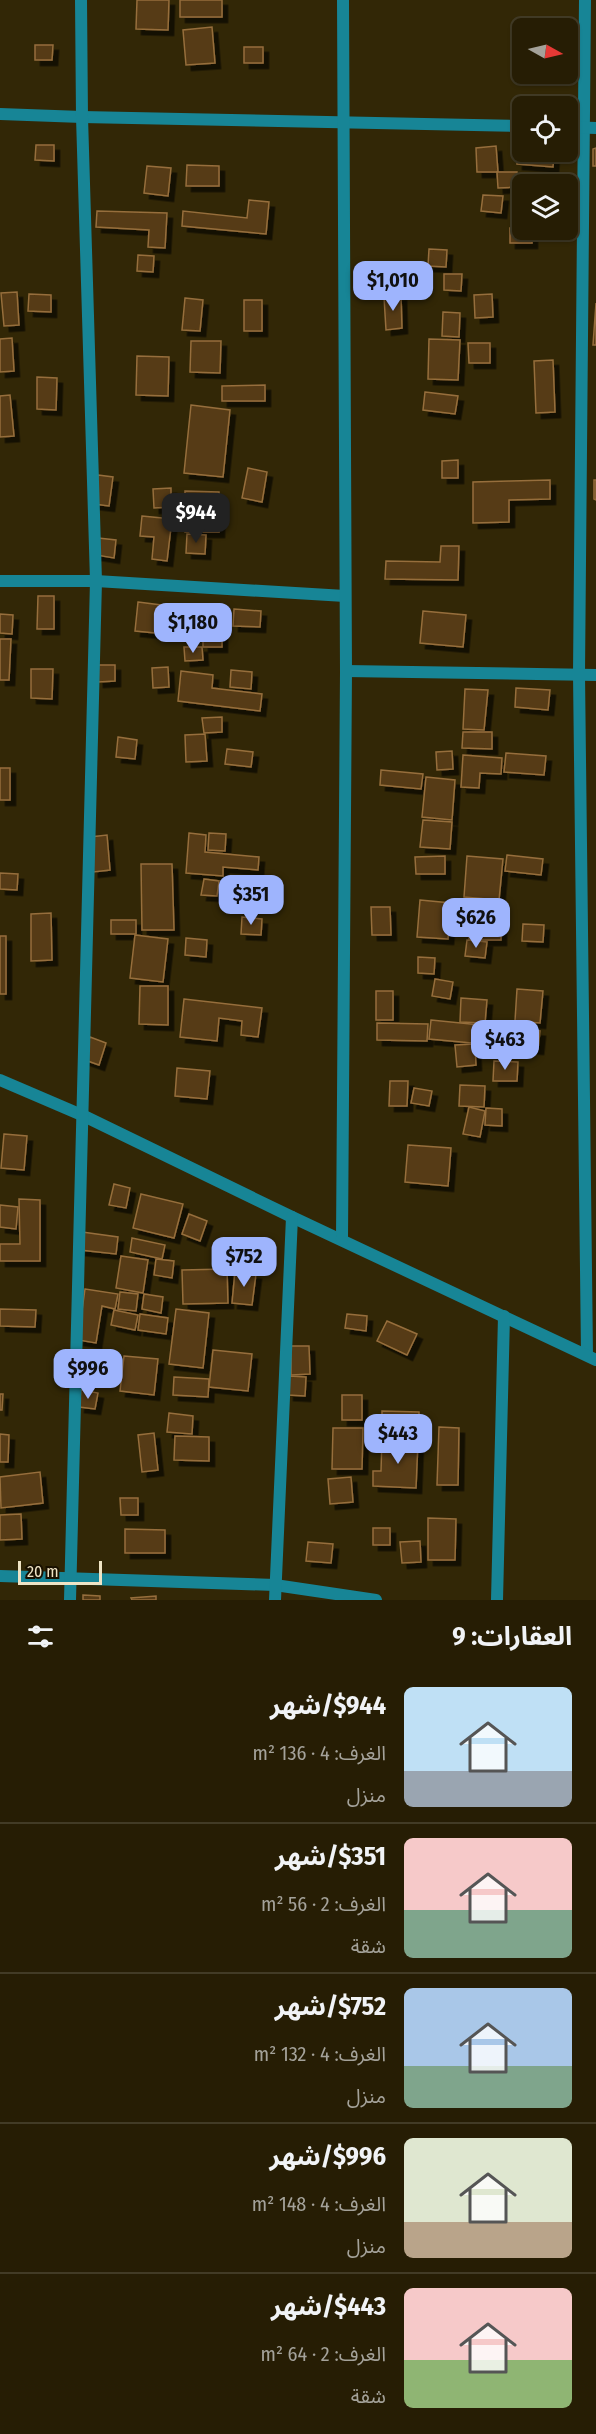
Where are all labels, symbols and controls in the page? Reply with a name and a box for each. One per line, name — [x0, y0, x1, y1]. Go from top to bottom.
north arrow — [512, 18, 578, 84]
map controls — [512, 18, 578, 240]
button: locate — [512, 96, 578, 162]
button: layers — [512, 174, 578, 240]
pin: $1,010 — [344, 261, 442, 312]
text: $1,010 — [367, 268, 419, 292]
pin: $944 — [160, 493, 232, 544]
text: $944 — [176, 500, 216, 524]
pin: $1,180 — [144, 603, 242, 654]
text: $1,180 — [168, 610, 218, 634]
pin: $351 — [215, 875, 287, 926]
text: $351 — [233, 882, 269, 906]
pin: $626 — [440, 898, 512, 949]
text: $626 — [456, 905, 496, 929]
pin: $463 — [469, 1020, 541, 1071]
text: $463 — [485, 1027, 525, 1051]
pin: $752 — [208, 1237, 280, 1288]
text: $752 — [226, 1244, 262, 1268]
pin: $996 — [52, 1349, 124, 1400]
text: $996 — [68, 1356, 108, 1380]
pin: $443 — [362, 1414, 434, 1465]
text: $443 — [378, 1421, 418, 1445]
scale bar — [18, 1558, 102, 1586]
text: 20 m — [27, 1562, 58, 1581]
icon: filters — [24, 1620, 57, 1653]
text: العقارات: 9 — [452, 1621, 572, 1652]
text: $944/شهر — [270, 1690, 386, 1721]
icon: home — [452, 1711, 524, 1783]
text: الغرف: 4 · 136 m² — [252, 1741, 386, 1765]
text: منزل — [347, 1783, 386, 1807]
text: $351/شهر — [275, 1841, 386, 1872]
icon: home — [452, 1862, 524, 1934]
text: الغرف: 2 · 56 m² — [261, 1892, 386, 1916]
text: شقة — [351, 1934, 386, 1958]
text: $752/شهر — [275, 1991, 386, 2022]
icon: home — [452, 2012, 524, 2084]
text: الغرف: 4 · 132 m² — [254, 2042, 386, 2066]
text: منزل — [347, 2084, 386, 2108]
text: $996/شهر — [270, 2141, 386, 2172]
icon: home — [452, 2162, 524, 2234]
text: الغرف: 4 · 148 m² — [252, 2192, 386, 2216]
text: منزل — [347, 2234, 386, 2258]
text: $443/شهر — [271, 2291, 386, 2322]
icon: home — [452, 2312, 524, 2384]
text: الغرف: 2 · 64 m² — [260, 2342, 386, 2366]
text: شقة — [351, 2384, 386, 2408]

